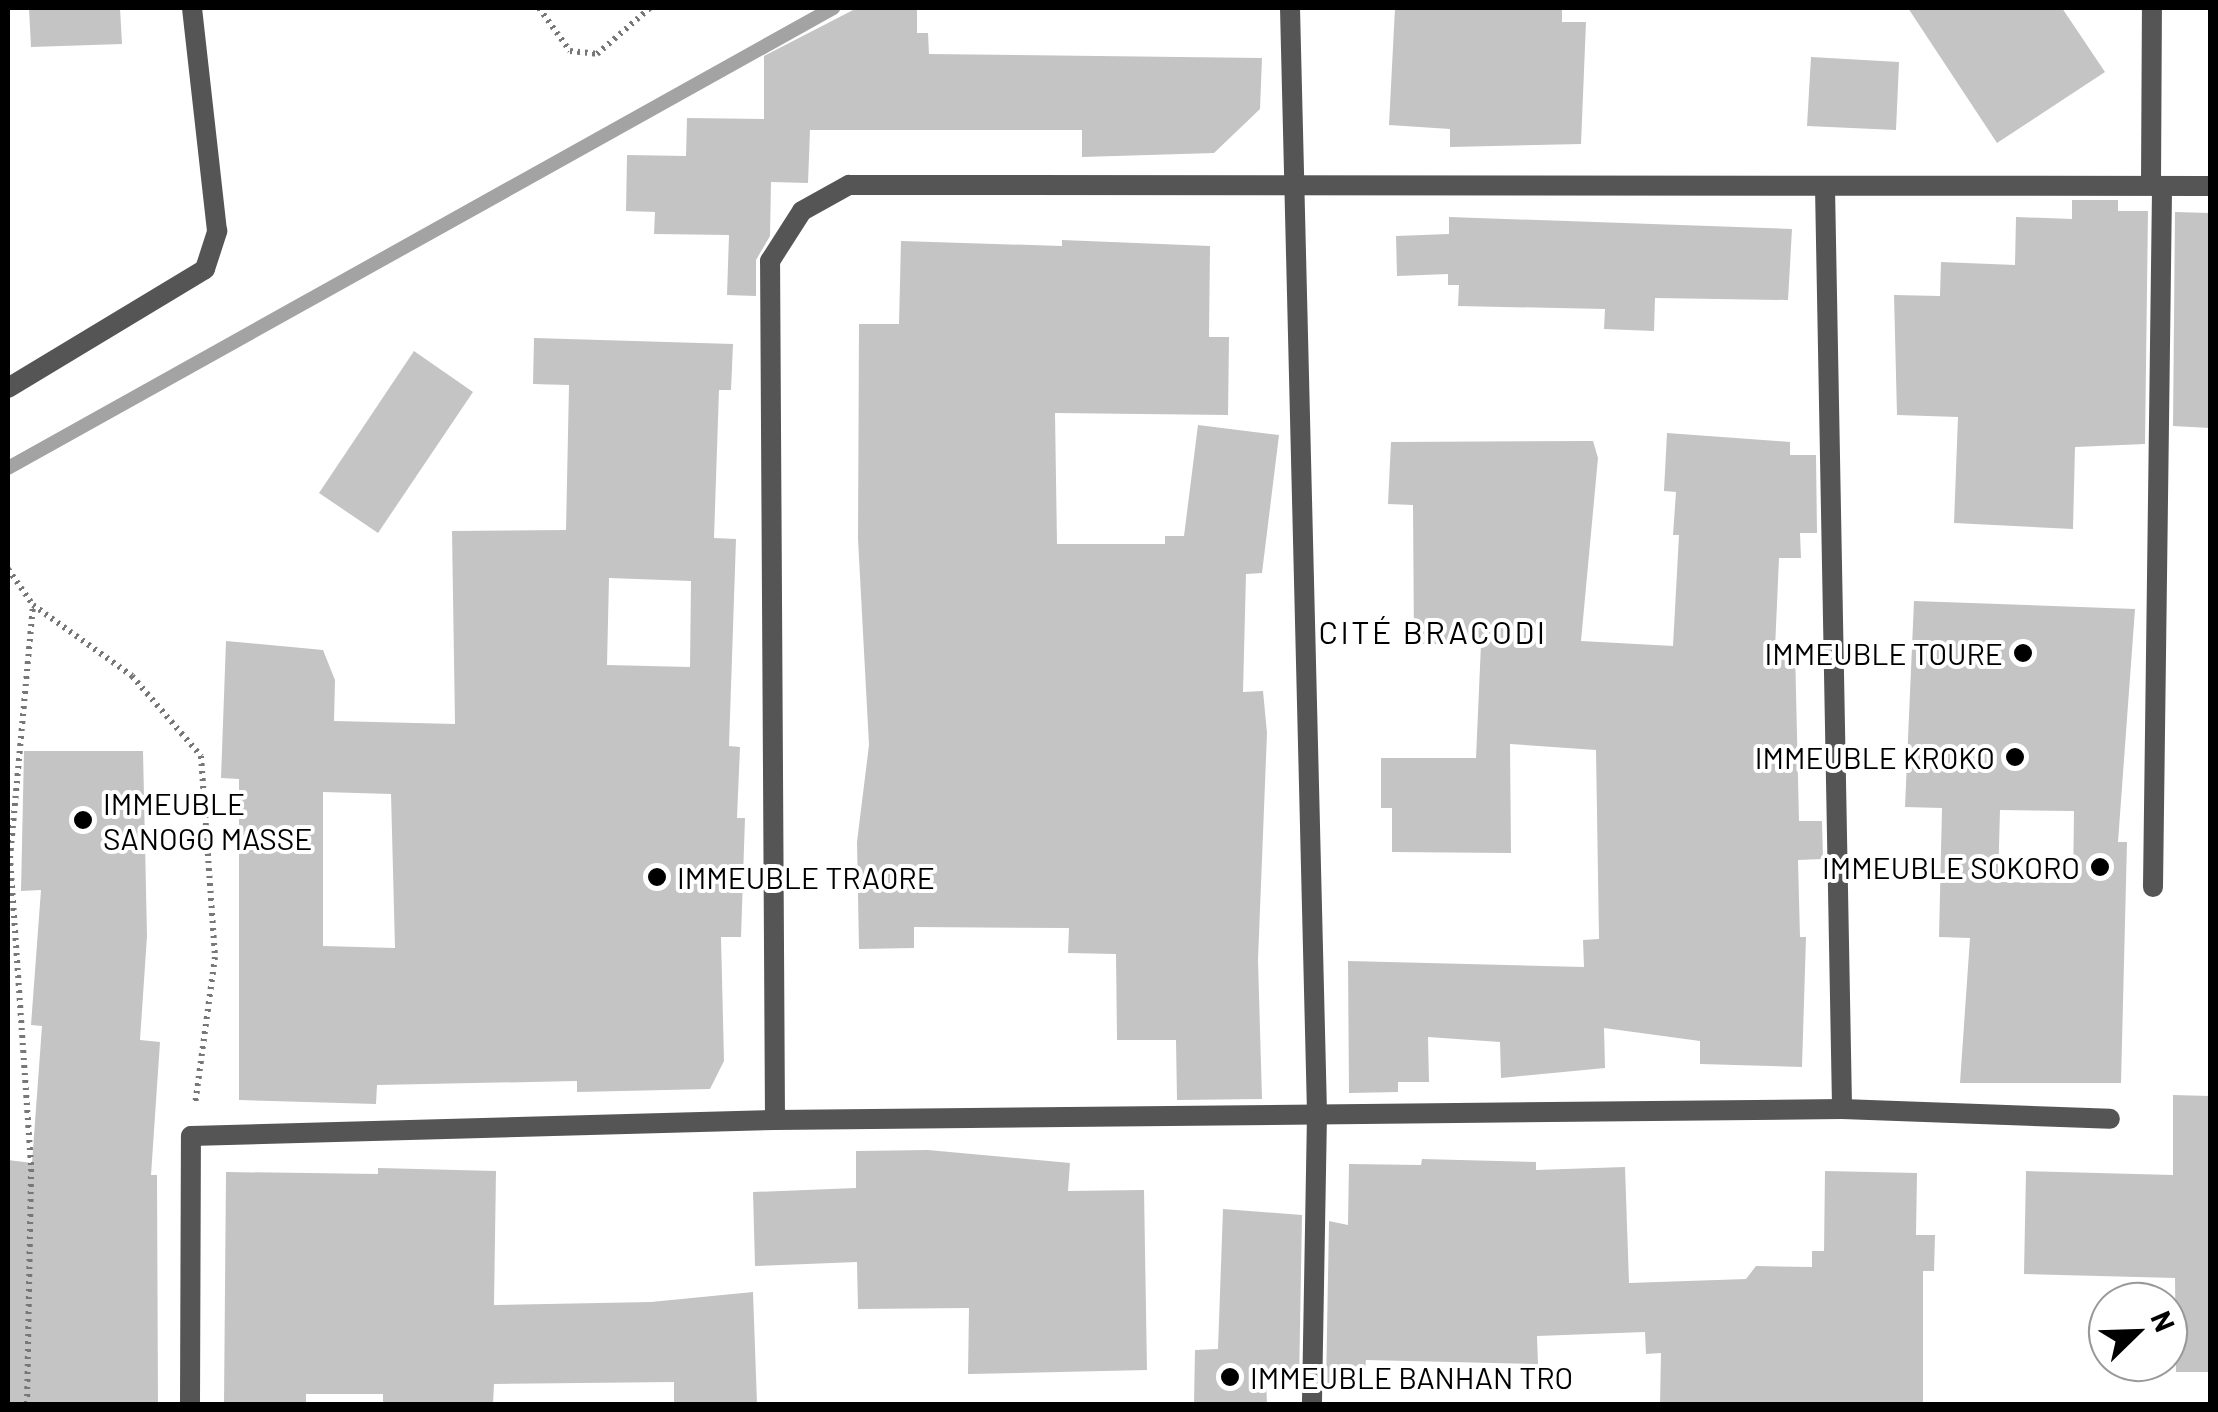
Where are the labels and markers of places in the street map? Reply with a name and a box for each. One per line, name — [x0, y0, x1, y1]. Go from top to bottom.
place label: IMMEUBLE TOURE — [1765, 635, 2003, 671]
marker: IMMEUBLE TOURE — [2012, 642, 2034, 664]
place label: IMMEUBLE KROKO — [1755, 739, 1995, 775]
marker: IMMEUBLE KROKO — [2004, 746, 2026, 768]
place label: IMMEUBLE SANOGO MASSE — [103, 785, 312, 856]
marker: IMMEUBLE SANOGO MASSE — [72, 809, 94, 831]
place label: IMMEUBLE SOKORO — [1822, 849, 2080, 885]
marker: IMMEUBLE SOKORO — [2089, 856, 2111, 878]
place label: IMMEUBLE TRAORE — [677, 859, 935, 895]
marker: IMMEUBLE TRAORE — [646, 866, 668, 888]
place label: IMMEUBLE BANHAN TRO — [1250, 1359, 1573, 1395]
marker: IMMEUBLE BANHAN TRO — [1219, 1366, 1241, 1388]

